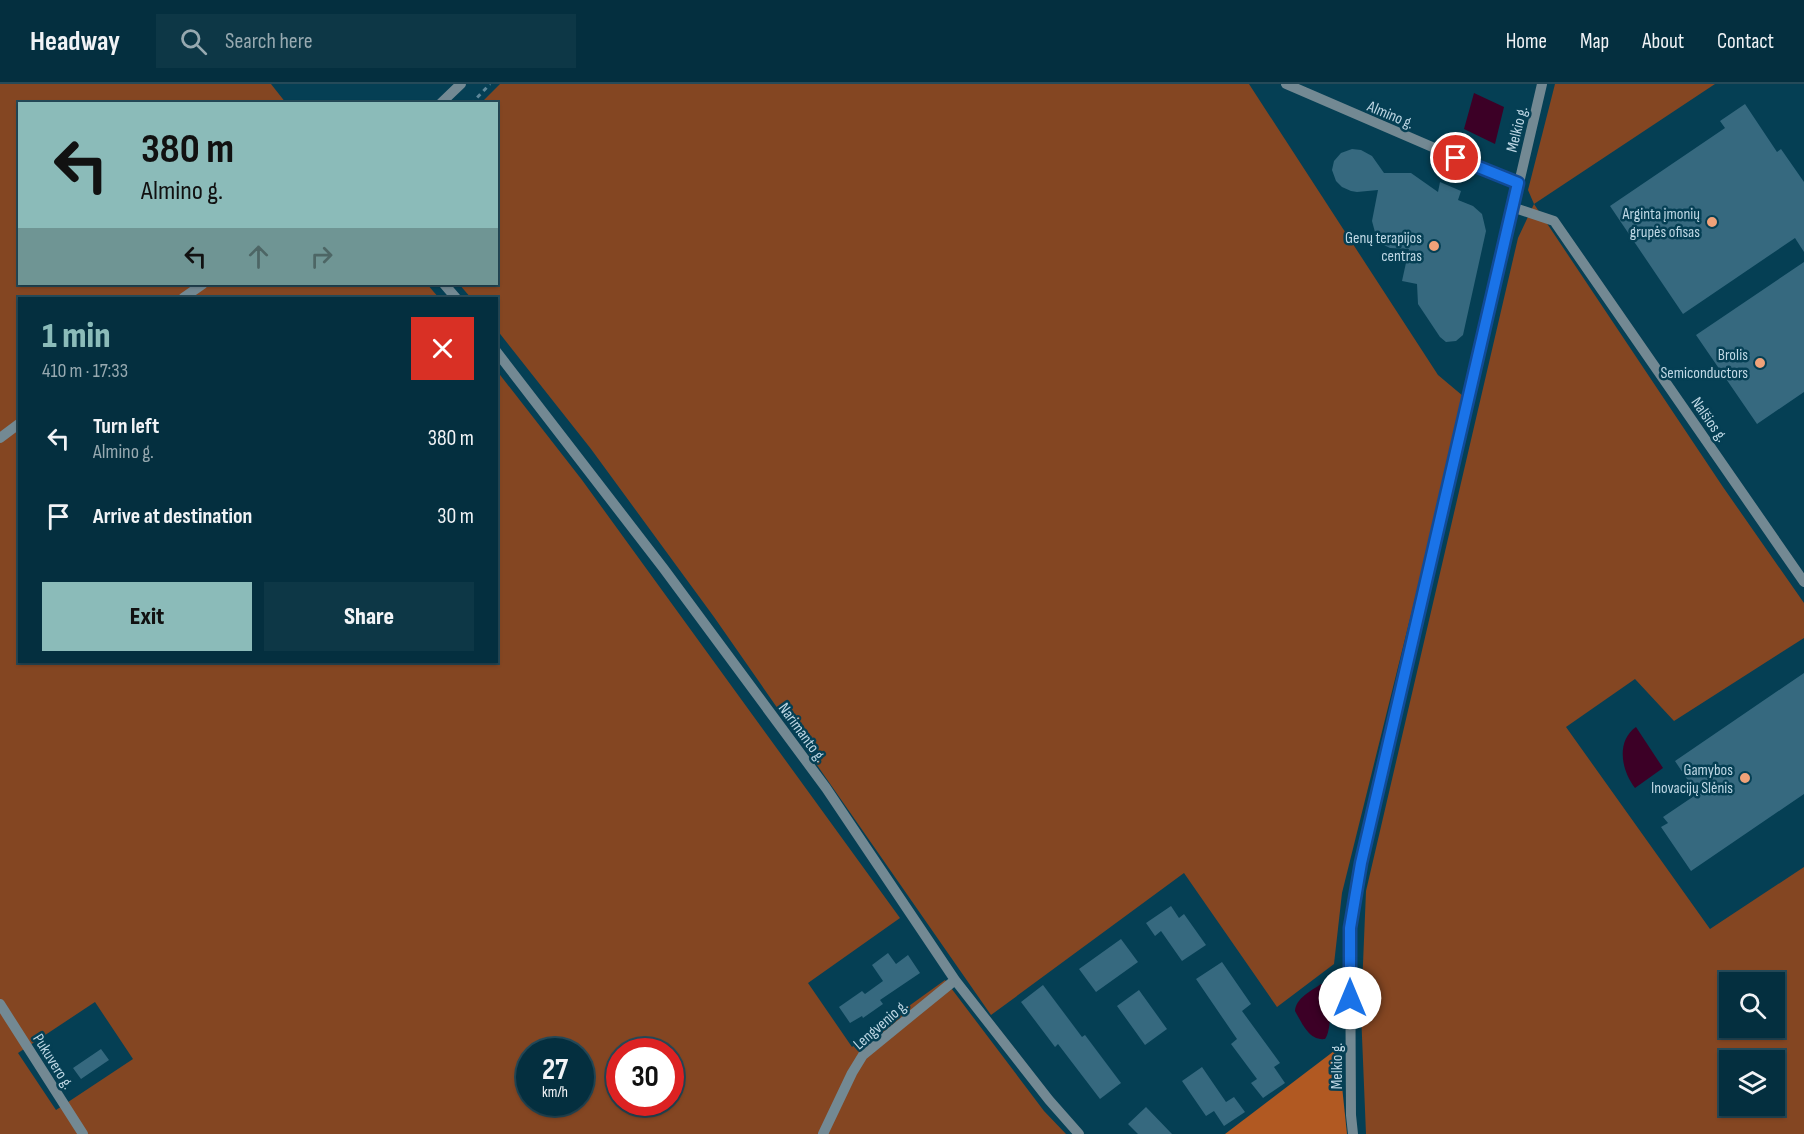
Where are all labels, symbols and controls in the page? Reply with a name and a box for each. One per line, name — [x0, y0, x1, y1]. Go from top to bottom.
search box — [156, 14, 576, 68]
text: Headway — [30, 25, 120, 58]
icon: search — [177, 25, 210, 58]
text: Search here — [225, 28, 312, 55]
text: Home — [1506, 29, 1547, 54]
text: Map — [1580, 29, 1609, 54]
text: About — [1642, 29, 1684, 54]
text: Contact — [1717, 29, 1774, 54]
street label: Almino g. — [1363, 97, 1417, 134]
street label: Melkio g. — [1503, 104, 1532, 154]
text: 380 m — [141, 124, 234, 175]
icon: left — [42, 126, 120, 204]
pin — [1430, 132, 1481, 183]
icon: arrive — [1439, 141, 1472, 174]
text: Almino g. — [141, 175, 223, 207]
place label: Arginta įmonių grupės ofisas — [1621, 205, 1700, 242]
marker: Arginta įmonių grupės ofisas — [1705, 215, 1719, 229]
place label: Genų terapijos centras — [1345, 229, 1422, 266]
marker: Genų terapijos centras — [1427, 239, 1441, 253]
icon: left — [179, 240, 212, 273]
icon: ahead — [242, 240, 275, 273]
icon: right — [305, 240, 338, 273]
text: 1 min — [42, 315, 110, 358]
button: close — [411, 317, 474, 380]
place label: Brolis Semiconductors — [1660, 346, 1748, 383]
marker: Brolis Semiconductors — [1753, 356, 1767, 370]
text: 410 m · 17:33 — [42, 359, 128, 383]
street label: Nalšios g. — [1687, 394, 1731, 446]
text: Turn left — [93, 413, 159, 440]
icon: left — [42, 422, 75, 455]
text: 380 m — [428, 425, 474, 452]
text: Almino g. — [93, 440, 154, 464]
icon: arrive — [42, 500, 75, 533]
text: Arrive at destination — [93, 503, 252, 530]
text: 30 m — [437, 503, 474, 530]
button: Exit — [42, 582, 252, 651]
button: Share — [264, 582, 474, 651]
street label: Narimanto g. — [774, 700, 830, 766]
place label: Gamybos Inovacijų Slėnis — [1651, 761, 1733, 798]
marker: Gamybos Inovacijų Slėnis — [1738, 771, 1752, 785]
position arrow — [1318, 966, 1382, 1030]
map controls — [1719, 972, 1785, 1116]
button: search — [1719, 972, 1785, 1038]
street label: Lengvenio g. — [850, 996, 912, 1054]
street label: Pukuvero g. — [28, 1031, 77, 1093]
speed limit sign: 30 — [606, 1038, 684, 1116]
street label: Melkio g. — [1328, 1043, 1347, 1089]
button: layers — [1719, 1050, 1785, 1116]
text: 27 — [542, 1052, 568, 1088]
text: km/h — [542, 1083, 568, 1102]

